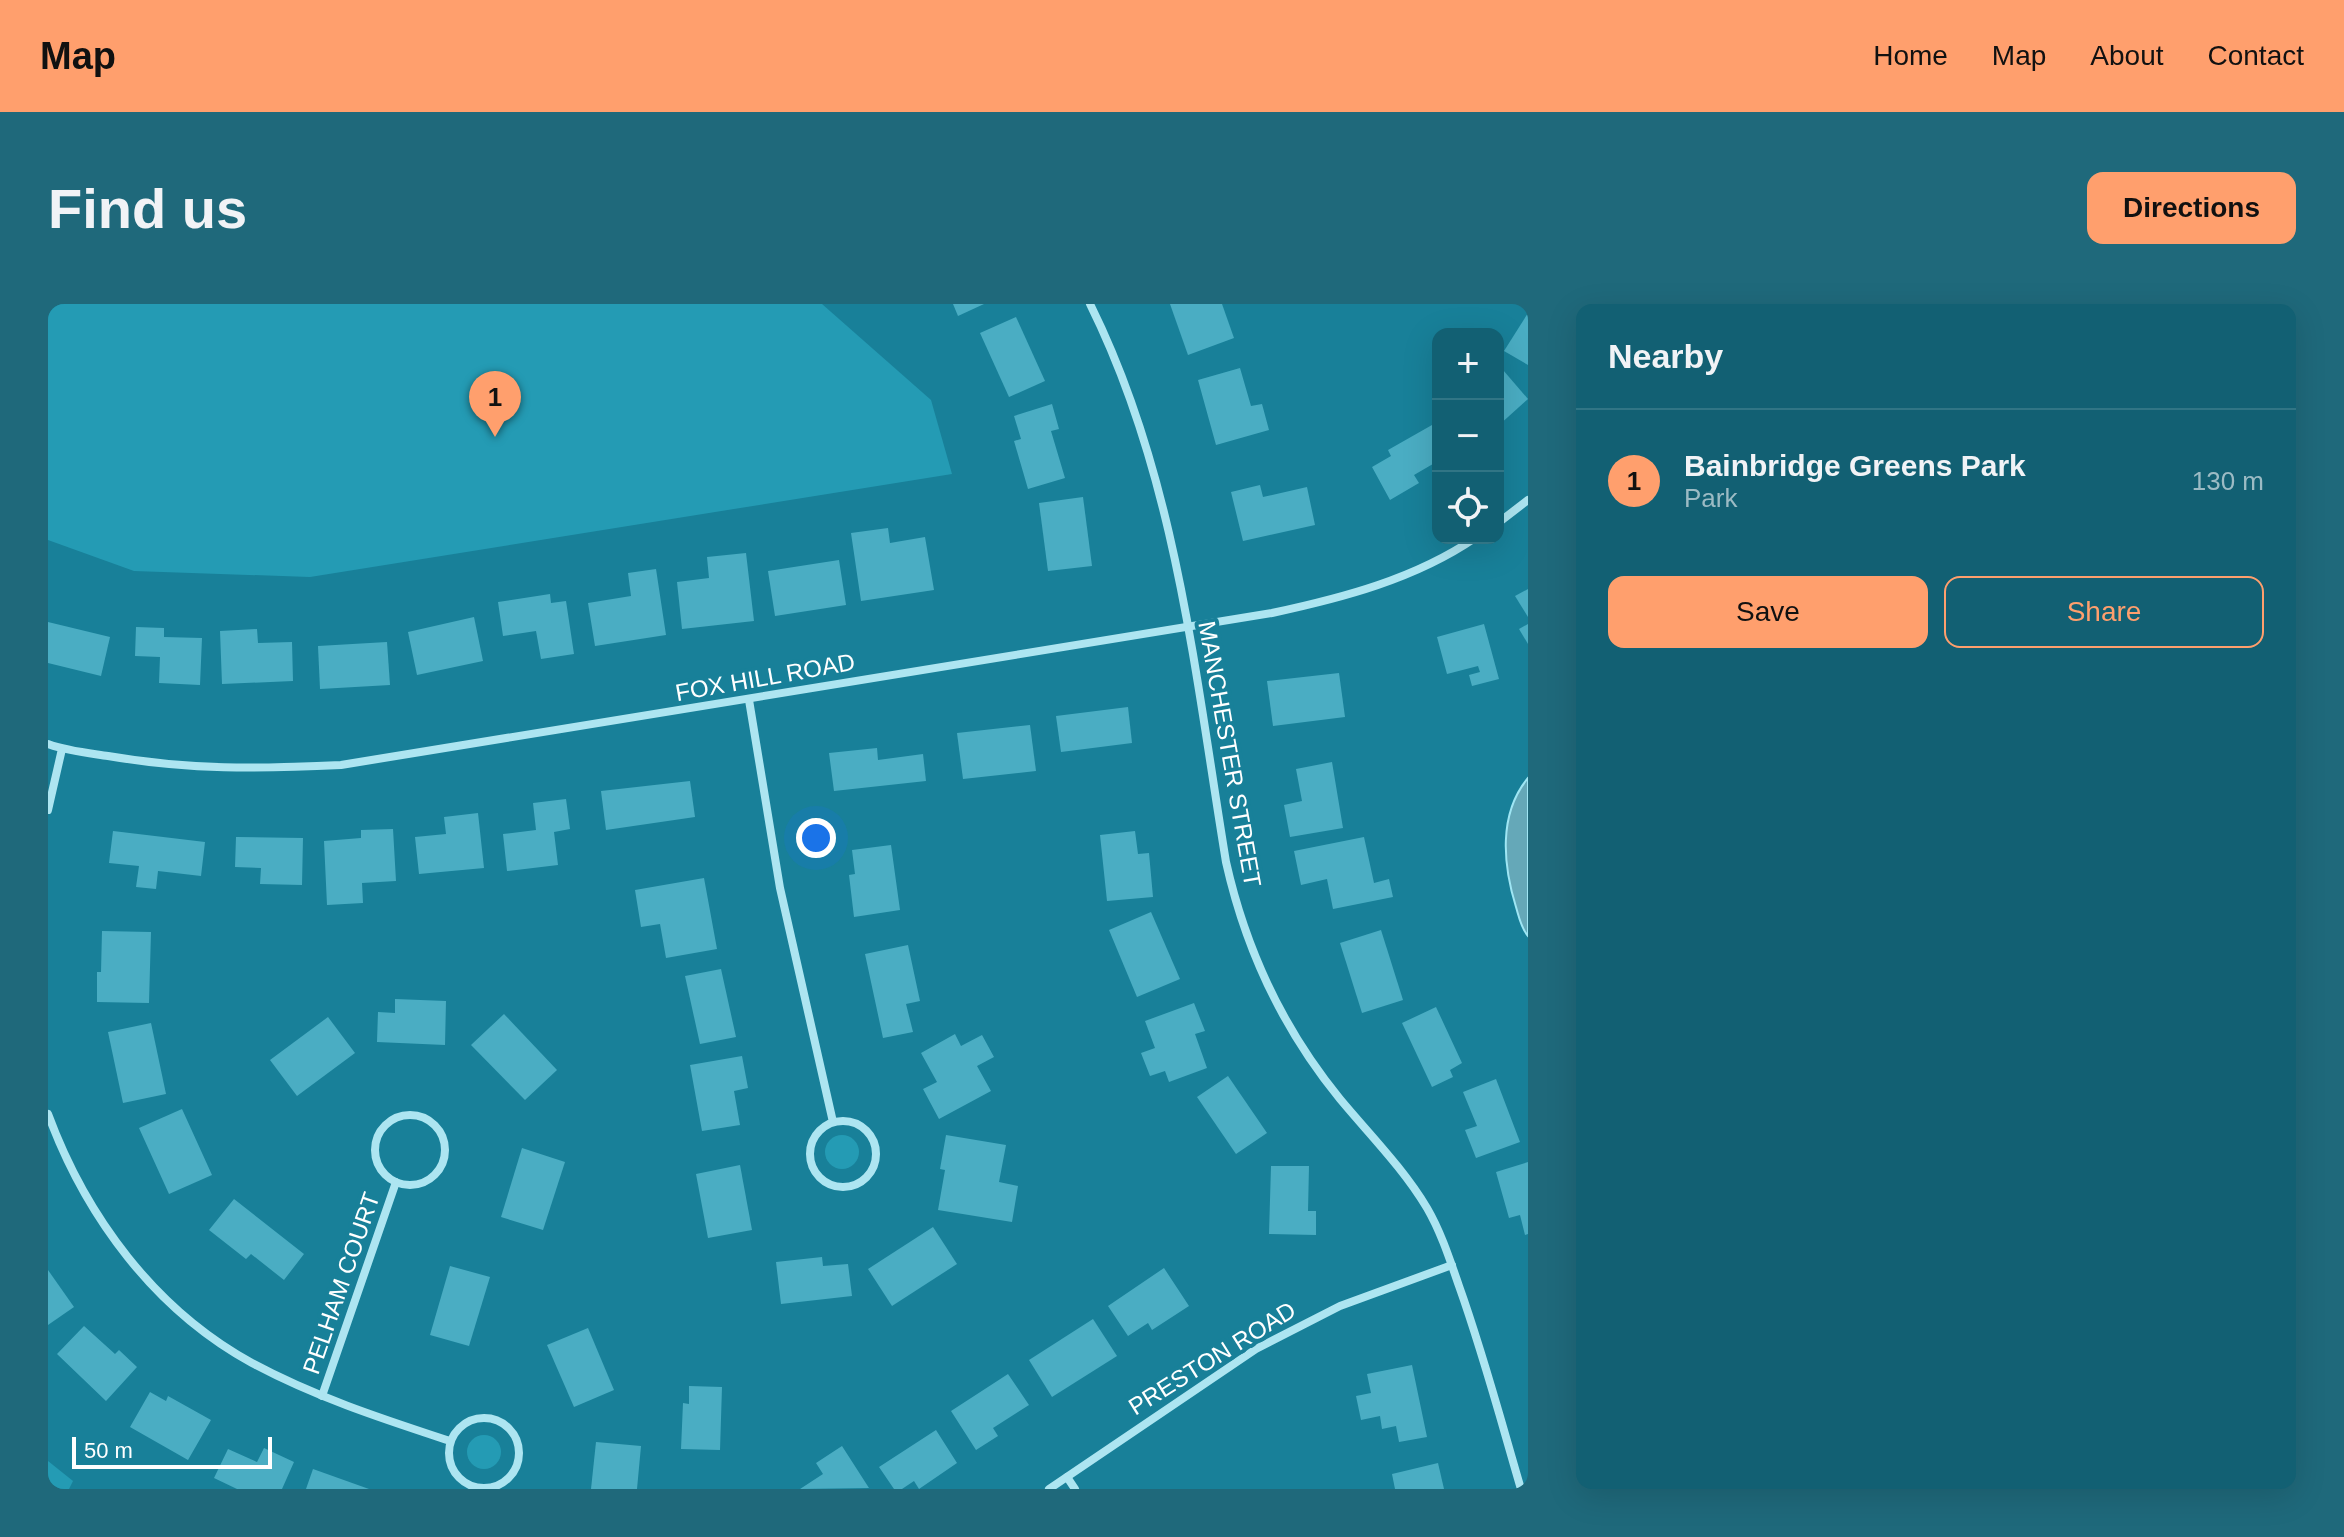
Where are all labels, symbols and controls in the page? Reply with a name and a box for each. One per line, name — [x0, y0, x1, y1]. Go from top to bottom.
text: Map — [40, 35, 116, 77]
text: Home — [1873, 40, 1948, 71]
text: Map — [1992, 40, 2046, 71]
text: About — [2090, 40, 2164, 71]
text: Contact — [2208, 40, 2304, 71]
button: Directions — [2087, 172, 2296, 244]
text: Find us — [48, 177, 247, 240]
map controls — [1432, 328, 1504, 544]
button: + — [1432, 328, 1504, 400]
text: Nearby — [1608, 337, 1723, 375]
pin: 1 — [469, 371, 521, 437]
button: − — [1432, 400, 1504, 472]
text: Bainbridge Greens Park — [1684, 449, 2026, 482]
text: 1 — [1627, 466, 1641, 496]
text: 130 m — [2192, 466, 2264, 496]
button: locate — [1432, 472, 1504, 544]
text: Park — [1684, 483, 1737, 513]
button: Save — [1608, 576, 1928, 648]
button: Share — [1944, 576, 2264, 648]
street label: MANCHESTER STREET — [1193, 619, 1267, 889]
street label: FOX HILL ROAD — [673, 648, 857, 706]
your location — [796, 818, 836, 858]
street label: PELHAM COURT — [297, 1188, 385, 1377]
street label: PRESTON ROAD — [1124, 1296, 1300, 1420]
scale bar — [72, 1433, 272, 1469]
text: 50 m — [84, 1438, 133, 1463]

